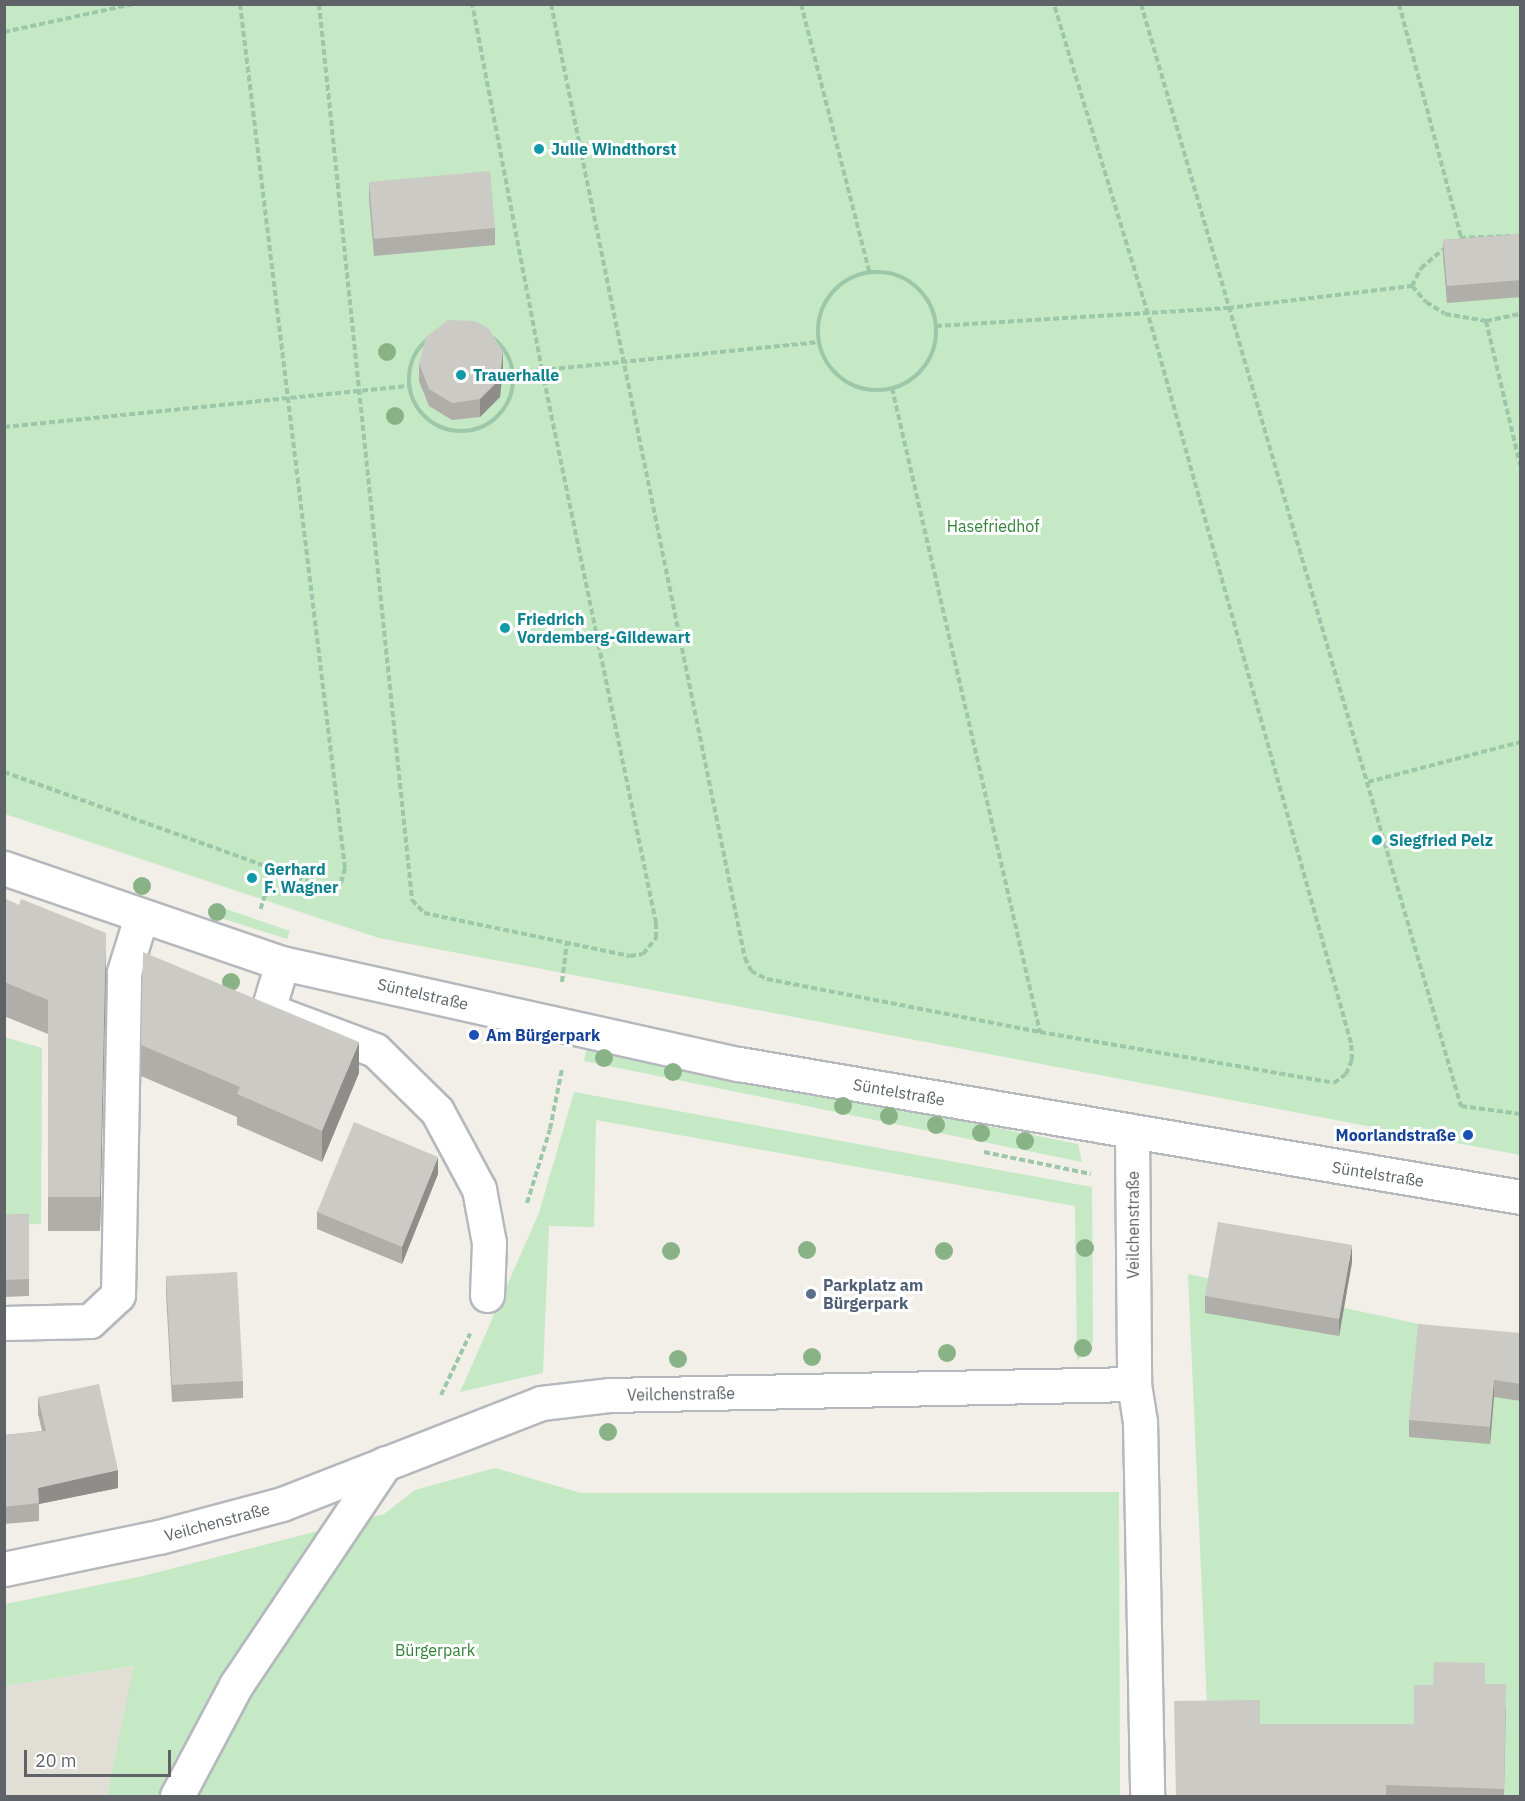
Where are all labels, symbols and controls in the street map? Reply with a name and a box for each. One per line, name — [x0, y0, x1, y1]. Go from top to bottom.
place label: Julie Windthorst — [551, 139, 676, 159]
marker: Julie Windthorst — [532, 142, 546, 156]
place label: Trauerhalle — [473, 365, 559, 385]
marker: Trauerhalle — [454, 368, 468, 382]
park label: Hasefriedhof — [947, 516, 1039, 536]
place label: Friedrich Vordemberg-Gildewart — [517, 609, 690, 647]
marker: Friedrich Vordemberg-Gildewart — [498, 621, 512, 635]
place label: Siegfried Pelz — [1389, 830, 1493, 850]
marker: Siegfried Pelz — [1370, 833, 1384, 847]
place label: Gerhard F. Wagner — [264, 859, 339, 897]
marker: Gerhard F. Wagner — [245, 871, 259, 885]
street label: Süntelstraße — [376, 974, 470, 1014]
place label: Am Bürgerpark — [486, 1025, 600, 1045]
marker: Am Bürgerpark — [467, 1028, 481, 1042]
street label: Süntelstraße — [852, 1074, 946, 1110]
place label: Moorlandstraße — [1336, 1125, 1456, 1145]
marker: Moorlandstraße — [1461, 1128, 1475, 1142]
street label: Süntelstraße — [1331, 1157, 1425, 1191]
street label: Veilchenstraße — [1123, 1171, 1143, 1279]
place label: Parkplatz am Bürgerpark — [823, 1275, 923, 1313]
marker: Parkplatz am Bürgerpark — [804, 1287, 818, 1301]
street label: Veilchenstraße — [627, 1383, 735, 1405]
street label: Veilchenstraße — [162, 1499, 272, 1545]
park label: Bürgerpark — [395, 1640, 475, 1660]
scale bar — [27, 1738, 174, 1776]
text: 20 m — [35, 1749, 77, 1772]

